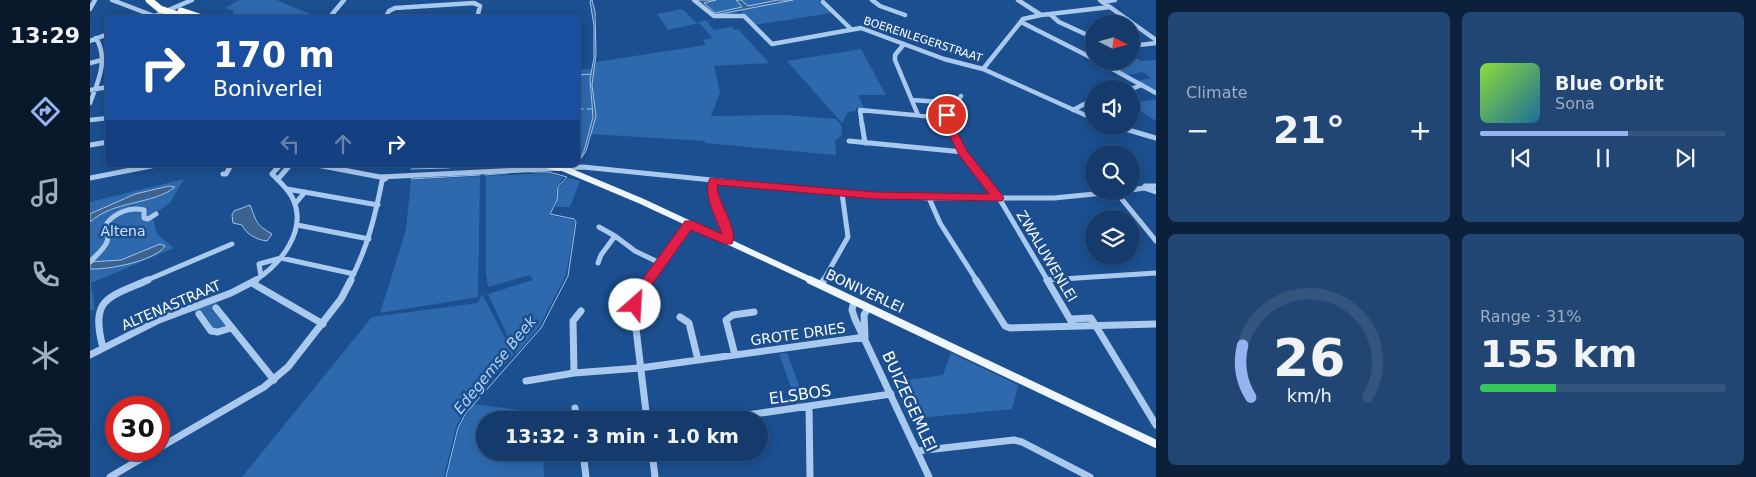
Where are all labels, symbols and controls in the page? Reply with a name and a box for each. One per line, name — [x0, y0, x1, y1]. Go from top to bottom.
street label: BOERENLEGERSTRAAT — [862, 14, 984, 65]
north arrow — [1085, 15, 1140, 70]
map controls — [1085, 15, 1140, 265]
text: 13:29 — [10, 23, 80, 48]
icon: right — [130, 35, 195, 100]
text: 170 m — [213, 35, 335, 75]
text: Blue Orbit — [1555, 72, 1664, 94]
text: Boniverlei — [213, 76, 323, 101]
button: sound — [1085, 80, 1140, 135]
text: Climate — [1186, 83, 1248, 102]
icon: directions — [28, 94, 63, 129]
pin — [926, 94, 968, 136]
text: Sona — [1555, 94, 1595, 113]
icon: arrive — [933, 101, 961, 129]
text: 21° — [1273, 108, 1345, 152]
text: − — [1186, 114, 1209, 147]
text: + — [1409, 114, 1432, 147]
icon: left — [276, 130, 304, 158]
icon: ahead — [329, 130, 357, 158]
icon: right — [382, 130, 410, 158]
icon: previous — [1507, 144, 1535, 172]
icon: pause — [1589, 144, 1617, 172]
icon: next — [1671, 144, 1699, 172]
button: search — [1085, 145, 1140, 200]
icon: music — [28, 175, 63, 210]
street label: ZWALUWENLEI — [1013, 208, 1081, 304]
button: layers — [1085, 210, 1140, 265]
park label: Altena — [100, 223, 146, 239]
icon: phone — [28, 257, 63, 292]
street label: BONIVERLEI — [824, 266, 906, 316]
street label: ALTENASTRAAT — [119, 277, 224, 333]
position arrow — [608, 278, 660, 330]
text: Range · 31% — [1480, 307, 1582, 326]
water label: Edegemse Beek — [450, 311, 541, 418]
street label: GROTE DRIES — [749, 319, 847, 349]
text: 26 — [1273, 328, 1345, 388]
text: 155 km — [1480, 332, 1637, 376]
icon: climate — [28, 338, 63, 373]
street label: BUIZEGEMLEI — [878, 348, 941, 454]
street label: ELSBOS — [768, 381, 832, 408]
text: km/h — [1286, 385, 1332, 406]
speed limit sign: 30 — [105, 396, 170, 461]
icon: car — [28, 419, 63, 454]
text: 13:32 · 3 min · 1.0 km — [505, 425, 739, 447]

